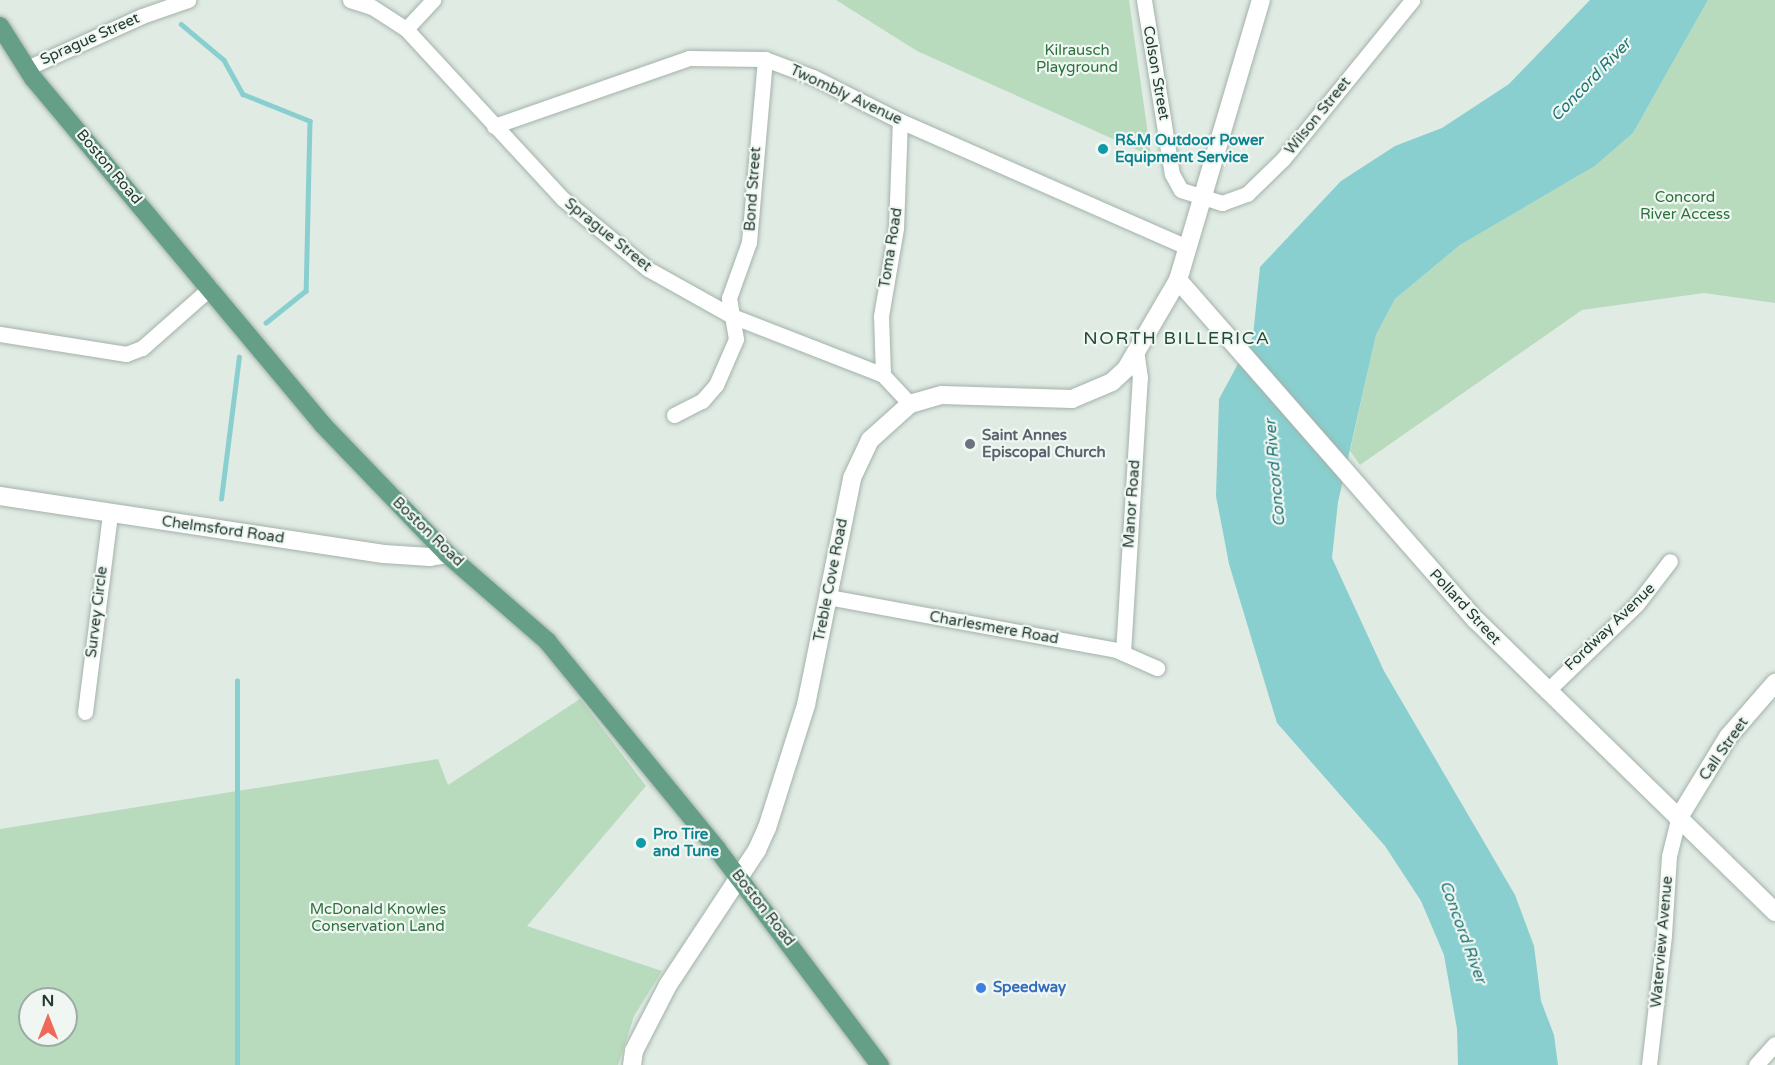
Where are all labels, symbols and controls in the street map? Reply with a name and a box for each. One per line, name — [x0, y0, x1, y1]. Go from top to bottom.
street label: Sprague Street — [38, 9, 142, 69]
street label: Colson Street — [1139, 25, 1173, 121]
water label: Concord River — [1547, 35, 1635, 125]
park label: Kilrausch Playground — [1036, 41, 1118, 76]
street label: Twombly Avenue — [787, 61, 905, 129]
street label: Wilson Street — [1281, 74, 1355, 158]
street label: Boston Road — [73, 126, 145, 208]
place label: R&M Outdoor Power Equipment Service — [1115, 131, 1264, 166]
marker: R&M Outdoor Power Equipment Service — [1096, 142, 1110, 156]
street label: Bond Street — [741, 146, 765, 232]
park label: Concord River Access — [1640, 188, 1730, 223]
street label: Sprague Street — [561, 194, 655, 276]
street label: Toma Road — [876, 207, 906, 289]
district label: NORTH BILLERICA — [1083, 327, 1271, 349]
water label: Concord River — [1261, 419, 1289, 527]
place label: Saint Annes Episcopal Church — [982, 426, 1106, 461]
marker: Saint Annes Episcopal Church — [963, 437, 977, 451]
street label: Manor Road — [1120, 459, 1144, 549]
street label: Boston Road — [389, 494, 467, 570]
street label: Chelmsford Road — [160, 512, 286, 548]
street label: Treble Cove Road — [810, 517, 852, 643]
street label: Survey Circle — [82, 565, 112, 659]
street label: Pollard Street — [1425, 566, 1505, 648]
street label: Fordway Avenue — [1561, 579, 1659, 675]
street label: Charlesmere Road — [928, 608, 1060, 648]
street label: Call Street — [1696, 714, 1752, 784]
place label: Pro Tire and Tune — [653, 825, 719, 860]
marker: Pro Tire and Tune — [634, 836, 648, 850]
street label: Boston Road — [728, 866, 798, 950]
street label: Waterview Avenue — [1647, 875, 1677, 1009]
water label: Concord River — [1436, 878, 1490, 986]
park label: McDonald Knowles Conservation Land — [310, 900, 446, 935]
place label: Speedway — [993, 979, 1066, 997]
marker: Speedway — [974, 981, 988, 995]
north arrow — [18, 987, 78, 1047]
text: N — [42, 991, 54, 1011]

